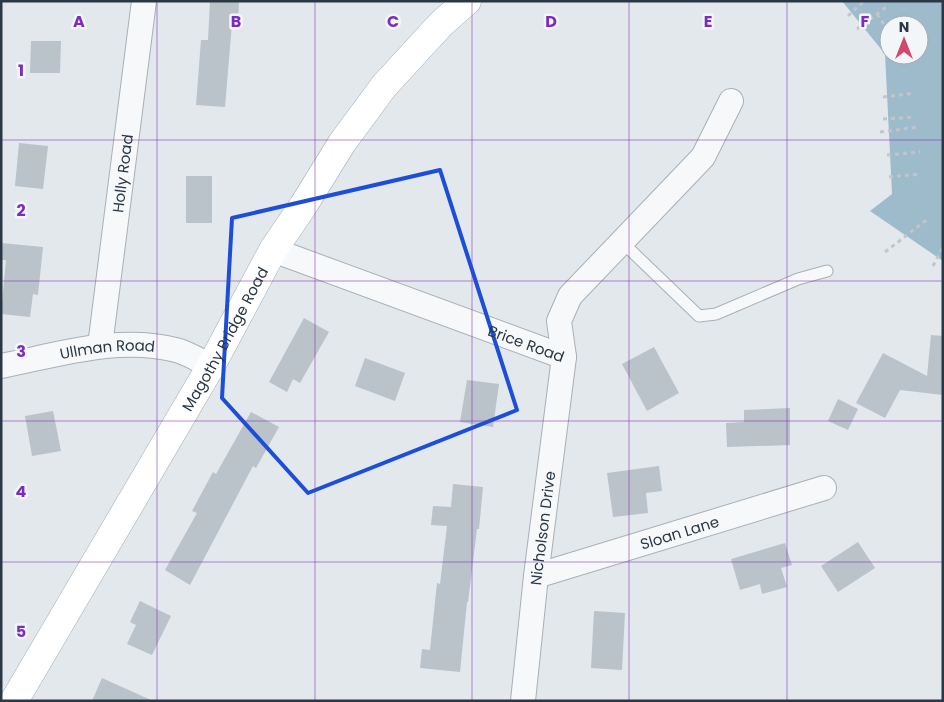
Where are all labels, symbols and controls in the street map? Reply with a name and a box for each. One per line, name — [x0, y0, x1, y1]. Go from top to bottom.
text: A — [73, 10, 85, 33]
text: B — [231, 10, 241, 33]
text: C — [387, 10, 399, 33]
text: D — [545, 10, 557, 33]
text: E — [704, 10, 712, 33]
text: F — [861, 10, 870, 33]
north arrow — [879, 15, 929, 65]
text: N — [899, 17, 909, 37]
text: 1 — [18, 59, 24, 82]
street label: Holly Road — [107, 133, 137, 214]
text: 2 — [16, 199, 26, 222]
street label: Magothy Bridge Road — [176, 263, 273, 415]
street label: Brice Road — [485, 320, 568, 367]
street label: Ullman Road — [58, 334, 156, 364]
text: 3 — [16, 340, 26, 363]
street label: Nicholson Drive — [525, 470, 560, 586]
text: 4 — [16, 480, 27, 503]
street label: Sloan Lane — [637, 510, 721, 554]
text: 5 — [16, 620, 26, 643]

